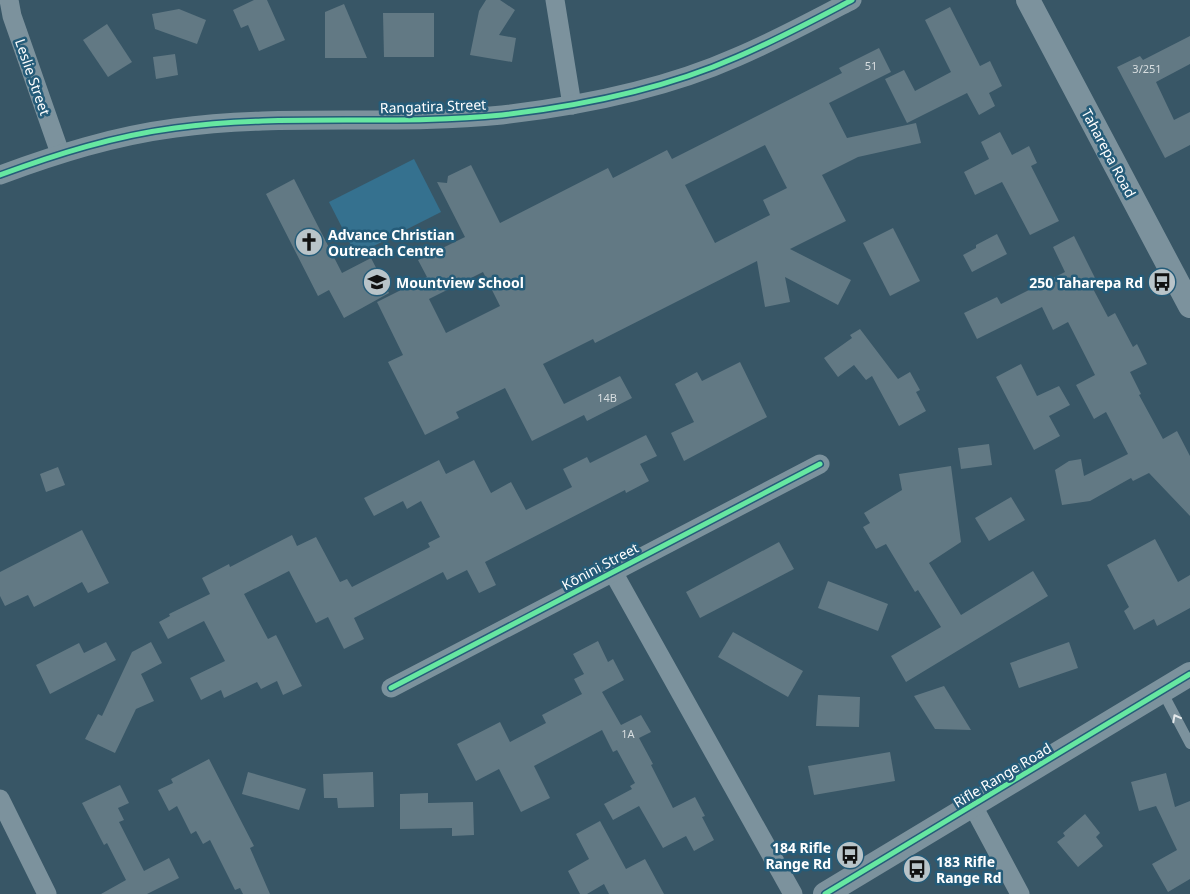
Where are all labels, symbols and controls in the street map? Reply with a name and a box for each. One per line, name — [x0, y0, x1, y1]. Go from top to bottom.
street label: Leslie Street — [11, 36, 55, 118]
house number: 51 — [865, 58, 877, 73]
house number: 3/251 — [1132, 61, 1162, 76]
street label: Rangatira Street — [379, 95, 487, 117]
street label: Taharepa Road — [1078, 105, 1140, 201]
place label: Advance Christian Outreach Centre — [328, 225, 455, 260]
church icon: Advance Christian Outreach Centre — [294, 227, 324, 257]
school or university icon: Mountview School — [362, 267, 392, 297]
bus stop icon: 250 Taharepa Rd — [1147, 267, 1177, 297]
place label: Mountview School — [396, 273, 524, 292]
place label: 250 Taharepa Rd — [1029, 273, 1143, 292]
house number: 14B — [597, 390, 617, 405]
street label: Kōnini Street — [558, 538, 642, 594]
one-way arrow — [1172, 714, 1182, 723]
house number: 1A — [621, 726, 636, 741]
street label: Rifle Range Road — [949, 738, 1055, 812]
place label: 184 Rifle Range Rd — [765, 838, 831, 873]
bus stop icon: 184 Rifle Range Rd — [835, 840, 865, 870]
place label: 183 Rifle Range Rd — [936, 852, 1002, 887]
bus stop icon: 183 Rifle Range Rd — [902, 854, 932, 884]

